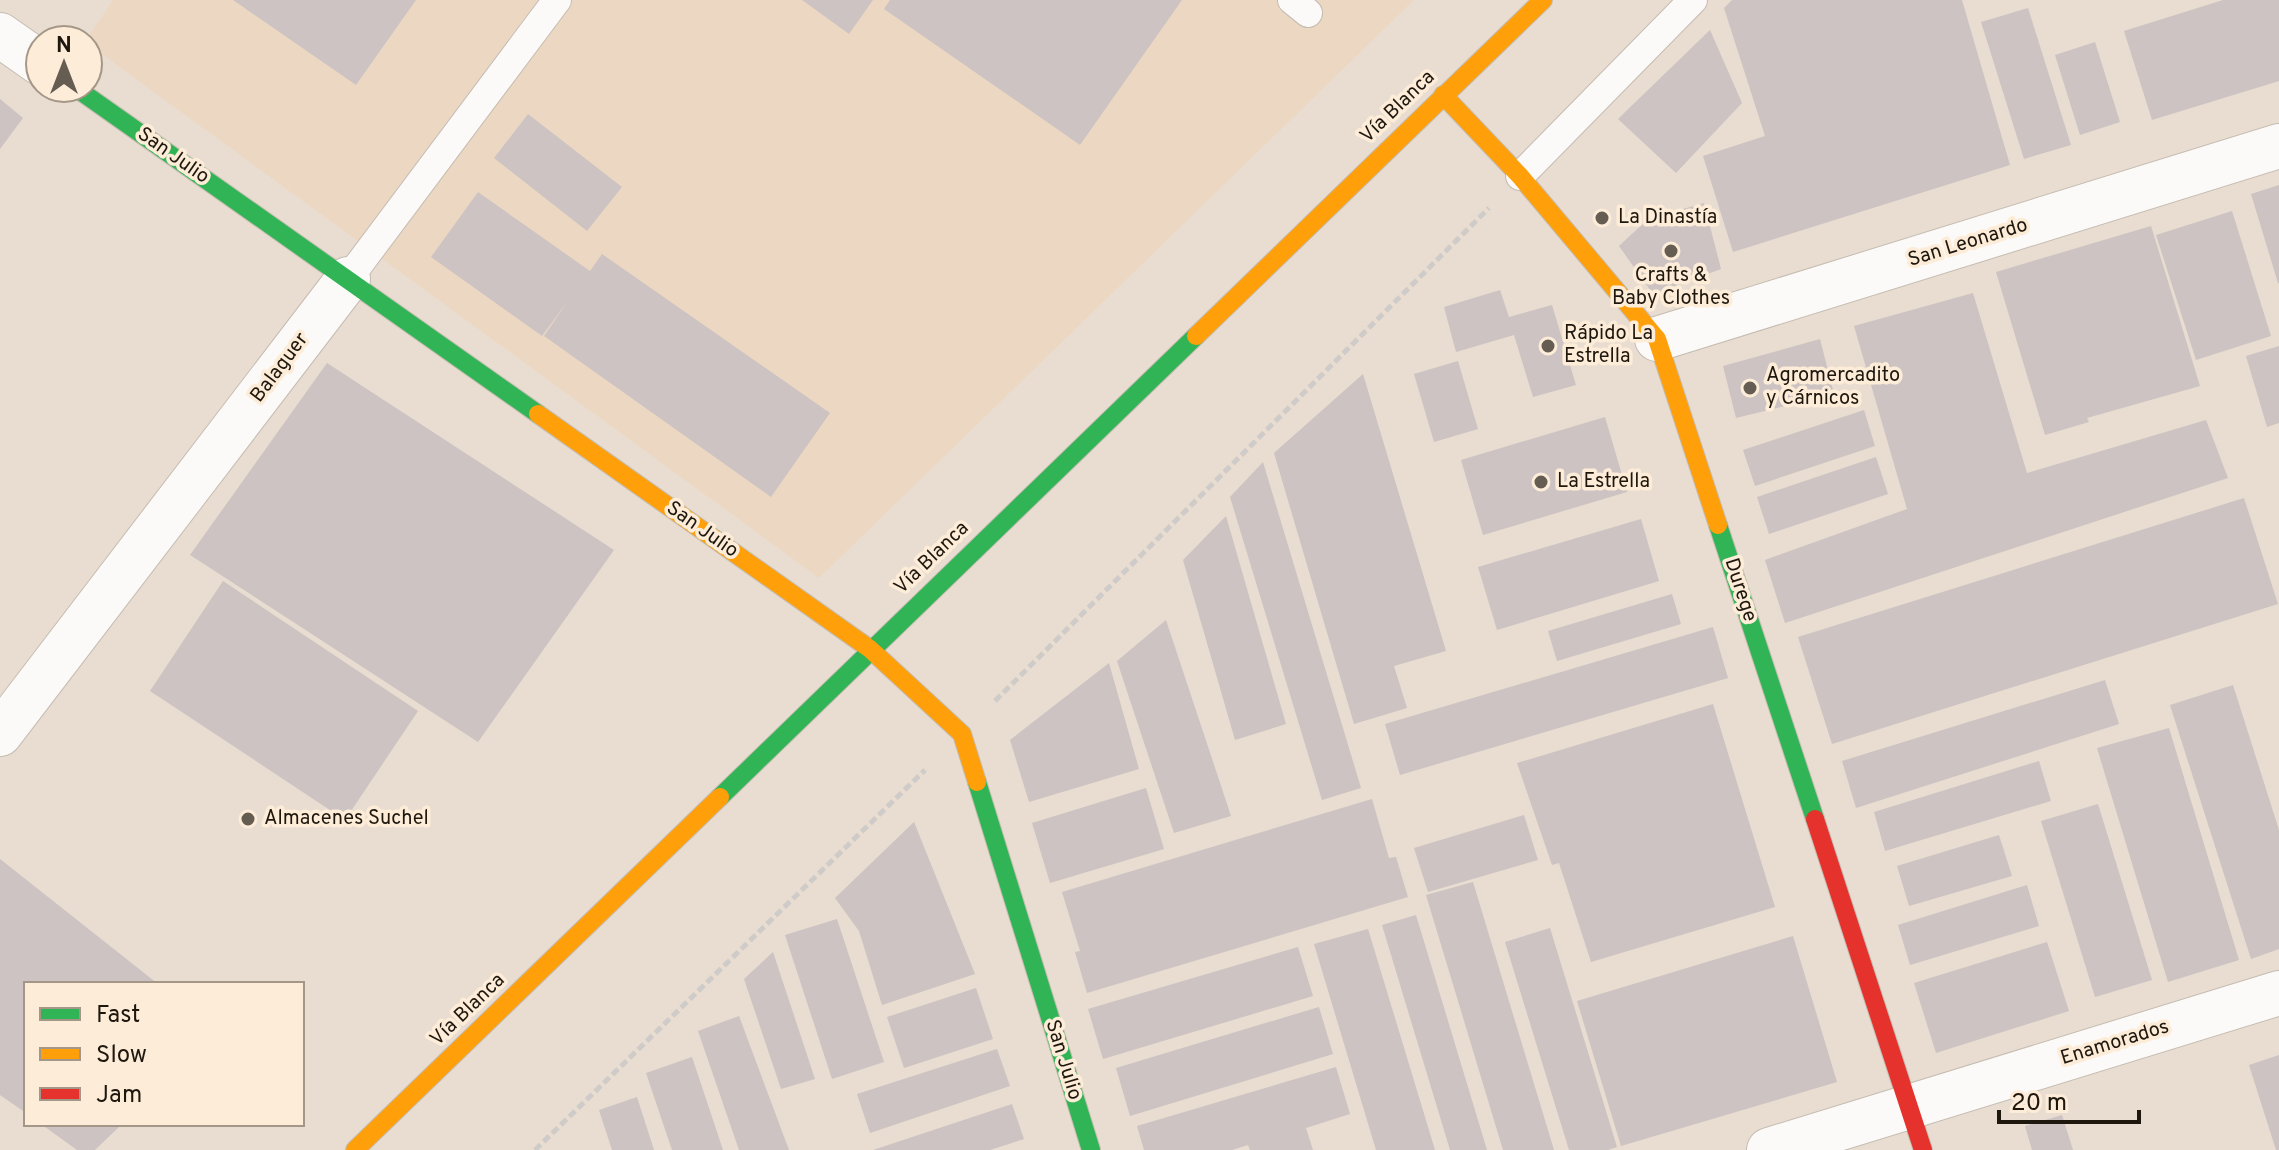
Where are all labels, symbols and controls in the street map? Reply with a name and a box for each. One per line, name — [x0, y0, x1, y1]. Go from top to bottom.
north arrow — [24, 24, 104, 104]
text: N — [56, 33, 72, 60]
street label: Vía Blanca — [1355, 65, 1441, 149]
street label: San Julio — [132, 122, 214, 190]
place label: La Dinastía — [1618, 205, 1717, 231]
marker: La Dinastía — [1593, 209, 1611, 227]
street label: San Leonardo — [1905, 212, 2031, 274]
marker: Crafts & Baby Clothes — [1662, 242, 1680, 260]
place label: Crafts & Baby Clothes — [1612, 263, 1730, 312]
place label: Rápido La Estrella — [1564, 321, 1653, 370]
street label: Balaguer — [245, 328, 315, 408]
marker: Rápido La Estrella — [1539, 337, 1557, 355]
place label: Agromercadito y Cárnicos — [1766, 363, 1900, 412]
marker: Agromercadito y Cárnicos — [1741, 379, 1759, 397]
place label: La Estrella — [1557, 469, 1650, 495]
marker: La Estrella — [1532, 473, 1550, 491]
street label: San Julio — [661, 496, 743, 564]
street label: Vía Blanca — [889, 516, 975, 600]
street label: Durege — [1718, 555, 1762, 625]
place label: Almacenes Suchel — [264, 806, 429, 832]
marker: Almacenes Suchel — [239, 810, 257, 828]
street label: Vía Blanca — [425, 968, 511, 1052]
legend — [24, 982, 304, 1126]
text: Fast — [96, 1001, 140, 1031]
street label: Enamorados — [2058, 1014, 2172, 1072]
street label: San Julio — [1039, 1017, 1087, 1103]
text: Slow — [96, 1041, 147, 1071]
scale bar — [1999, 1074, 2139, 1124]
text: Jam — [96, 1081, 142, 1111]
text: 20 m — [2011, 1089, 2067, 1119]

